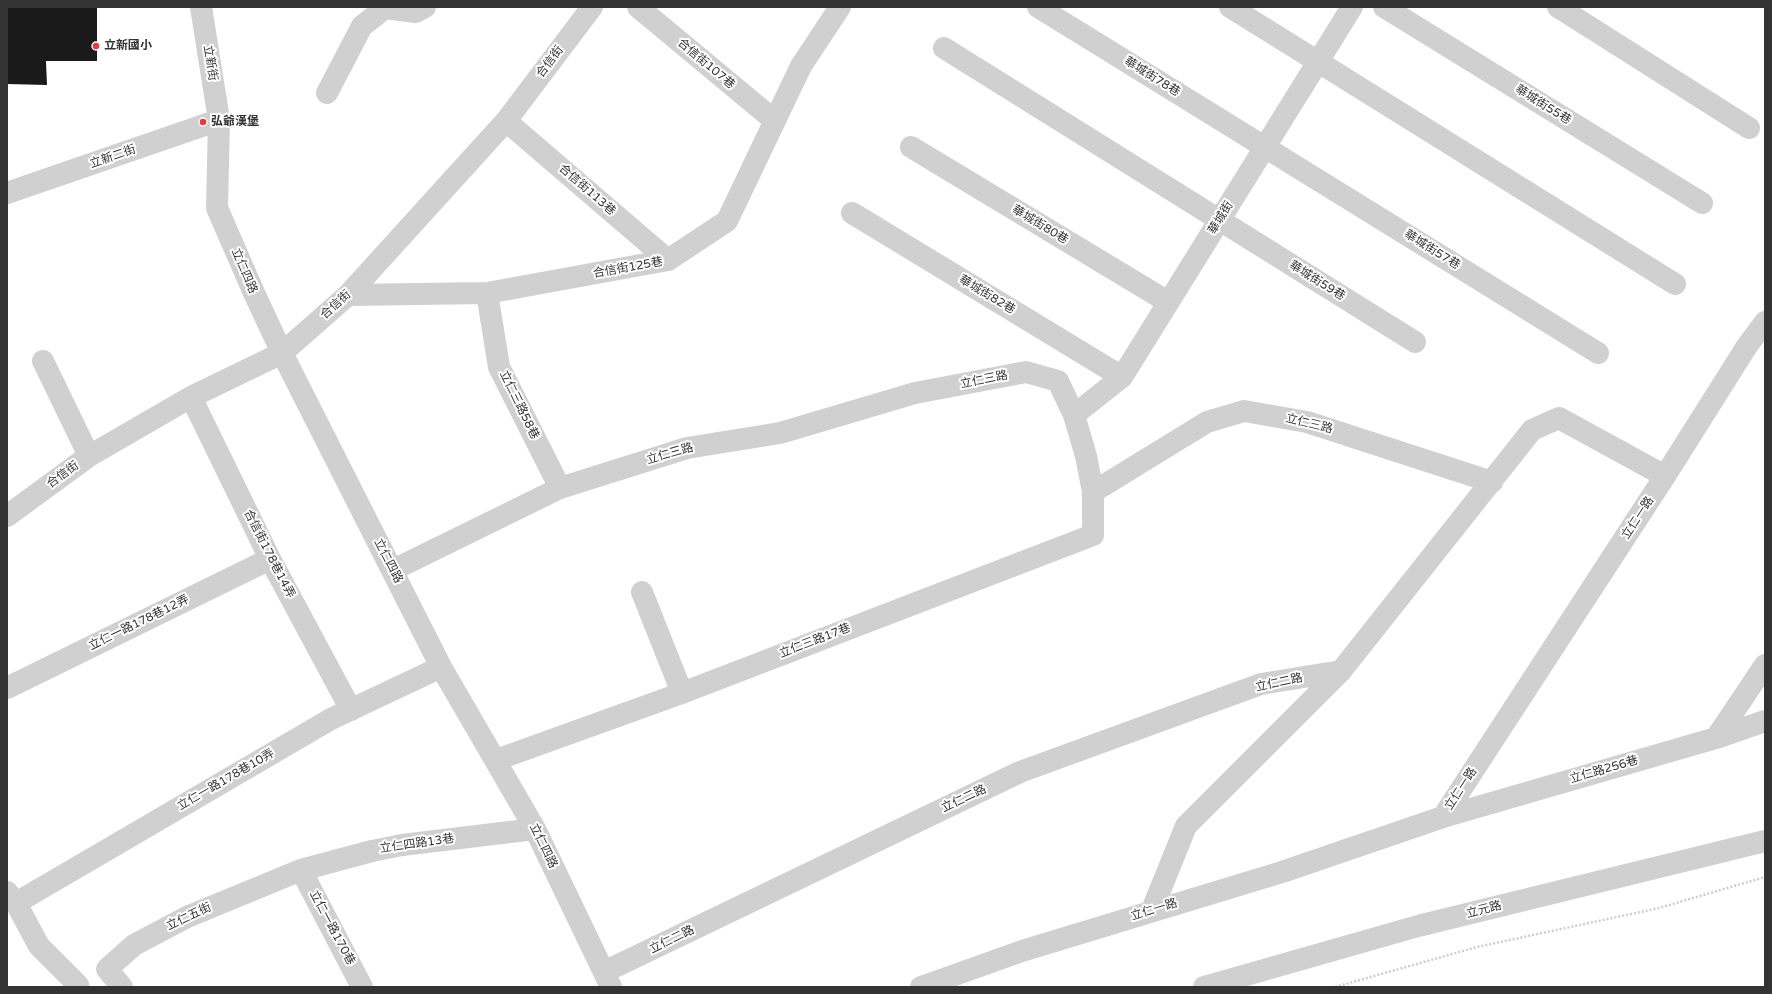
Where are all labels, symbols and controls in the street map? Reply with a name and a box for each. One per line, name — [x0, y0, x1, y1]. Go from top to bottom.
street label: 合信街107巷 — [674, 36, 738, 92]
place label: 立新國小 — [104, 39, 152, 53]
marker: 立新國小 — [91, 41, 101, 51]
street label: 合信街 — [533, 43, 567, 81]
street label: 立新街 — [200, 44, 220, 82]
street label: 華城街78巷 — [1121, 54, 1183, 100]
street label: 華城街55巷 — [1512, 82, 1574, 128]
place label: 弘爺漢堡 — [211, 115, 259, 129]
marker: 弘爺漢堡 — [198, 117, 208, 127]
street label: 立新二街 — [88, 142, 138, 172]
street label: 合信街113巷 — [556, 161, 618, 219]
street label: 華城街 — [1205, 199, 1237, 237]
street label: 華城街80巷 — [1009, 203, 1071, 247]
street label: 華城街57巷 — [1401, 227, 1463, 273]
street label: 立仁四路 — [228, 246, 260, 296]
street label: 合信街125巷 — [592, 255, 664, 281]
street label: 華城街59巷 — [1286, 258, 1348, 304]
street label: 華城街82巷 — [956, 273, 1018, 317]
street label: 合信街 — [318, 288, 354, 322]
street label: 立仁三路58巷 — [496, 368, 542, 442]
street label: 立仁三路 — [959, 368, 1009, 392]
street label: 立仁三路 — [1284, 411, 1334, 437]
street label: 立仁三路 — [645, 440, 695, 468]
street label: 合信街 — [44, 459, 82, 491]
street label: 立仁一路 — [1619, 494, 1657, 542]
street label: 合信街178巷14弄 — [240, 507, 298, 601]
street label: 立仁四路 — [371, 536, 405, 586]
street label: 立仁一路178巷12弄 — [87, 592, 191, 654]
street label: 立仁三路17巷 — [777, 621, 853, 661]
street label: 立仁二路 — [1254, 671, 1304, 695]
street label: 立仁一路178巷10弄 — [175, 746, 277, 814]
street label: 立仁路256巷 — [1568, 753, 1640, 787]
street label: 立仁一路 — [1442, 765, 1480, 813]
street label: 立仁二路 — [939, 782, 989, 816]
street label: 立仁四路 — [526, 821, 560, 871]
street label: 立仁四路13巷 — [379, 832, 455, 856]
street label: 立仁一路170巷 — [306, 888, 358, 968]
street label: 立仁一路 — [1129, 896, 1179, 924]
street label: 立元路 — [1465, 899, 1503, 921]
street label: 立仁五街 — [164, 900, 214, 934]
street label: 立仁二路 — [647, 923, 697, 957]

